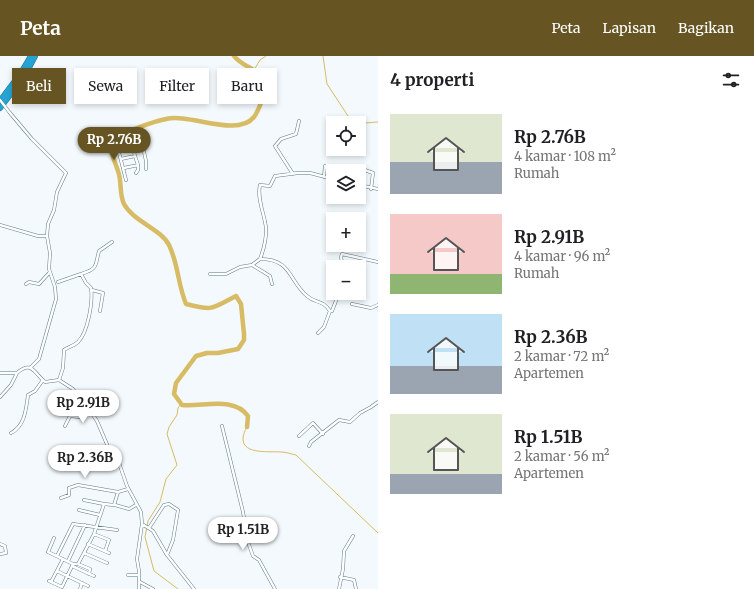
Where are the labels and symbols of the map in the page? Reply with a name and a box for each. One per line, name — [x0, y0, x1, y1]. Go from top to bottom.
pin: Rp 2.76B — [73, 127, 155, 161]
pin: Rp 2.91B — [42, 390, 124, 424]
pin: Rp 2.36B — [44, 445, 126, 479]
pin: Rp 1.51B — [202, 517, 284, 551]

